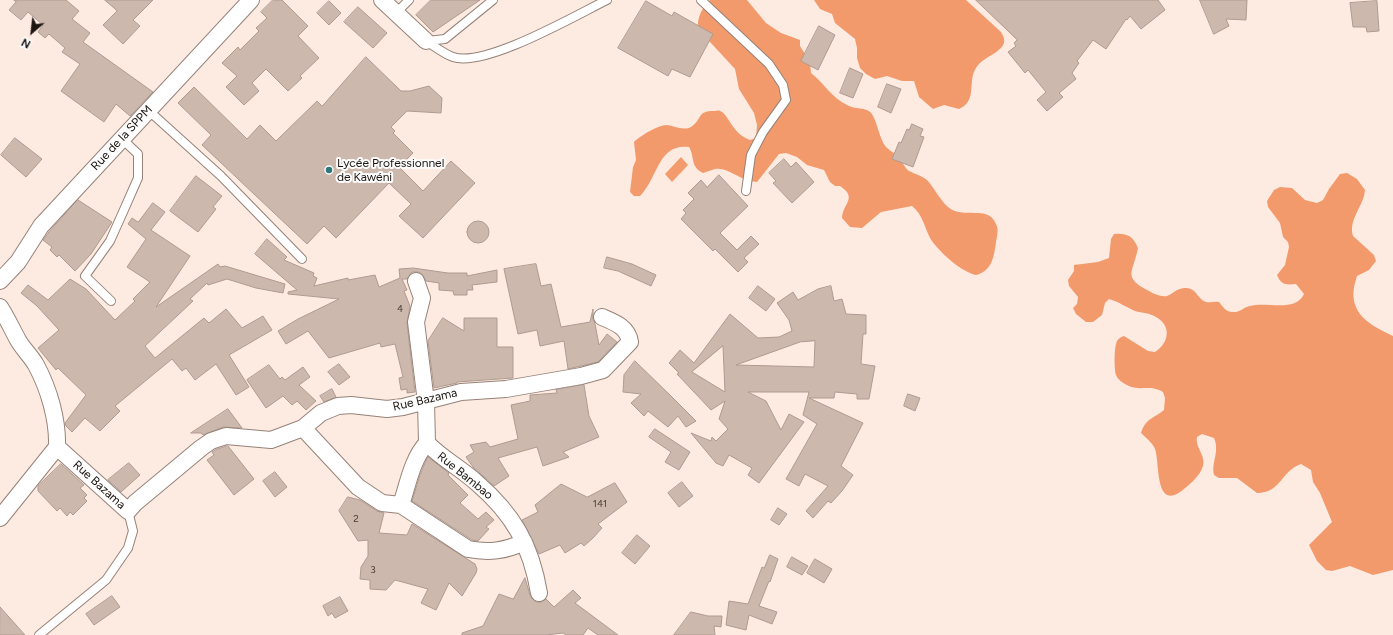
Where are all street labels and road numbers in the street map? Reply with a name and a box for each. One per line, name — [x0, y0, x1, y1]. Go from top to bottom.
street label: Rue de la SPPM — [88, 103, 156, 173]
street label: Rue Bazama — [391, 386, 459, 414]
street label: Rue Bambao — [434, 449, 496, 503]
street label: Rue Bazama — [70, 458, 128, 512]

